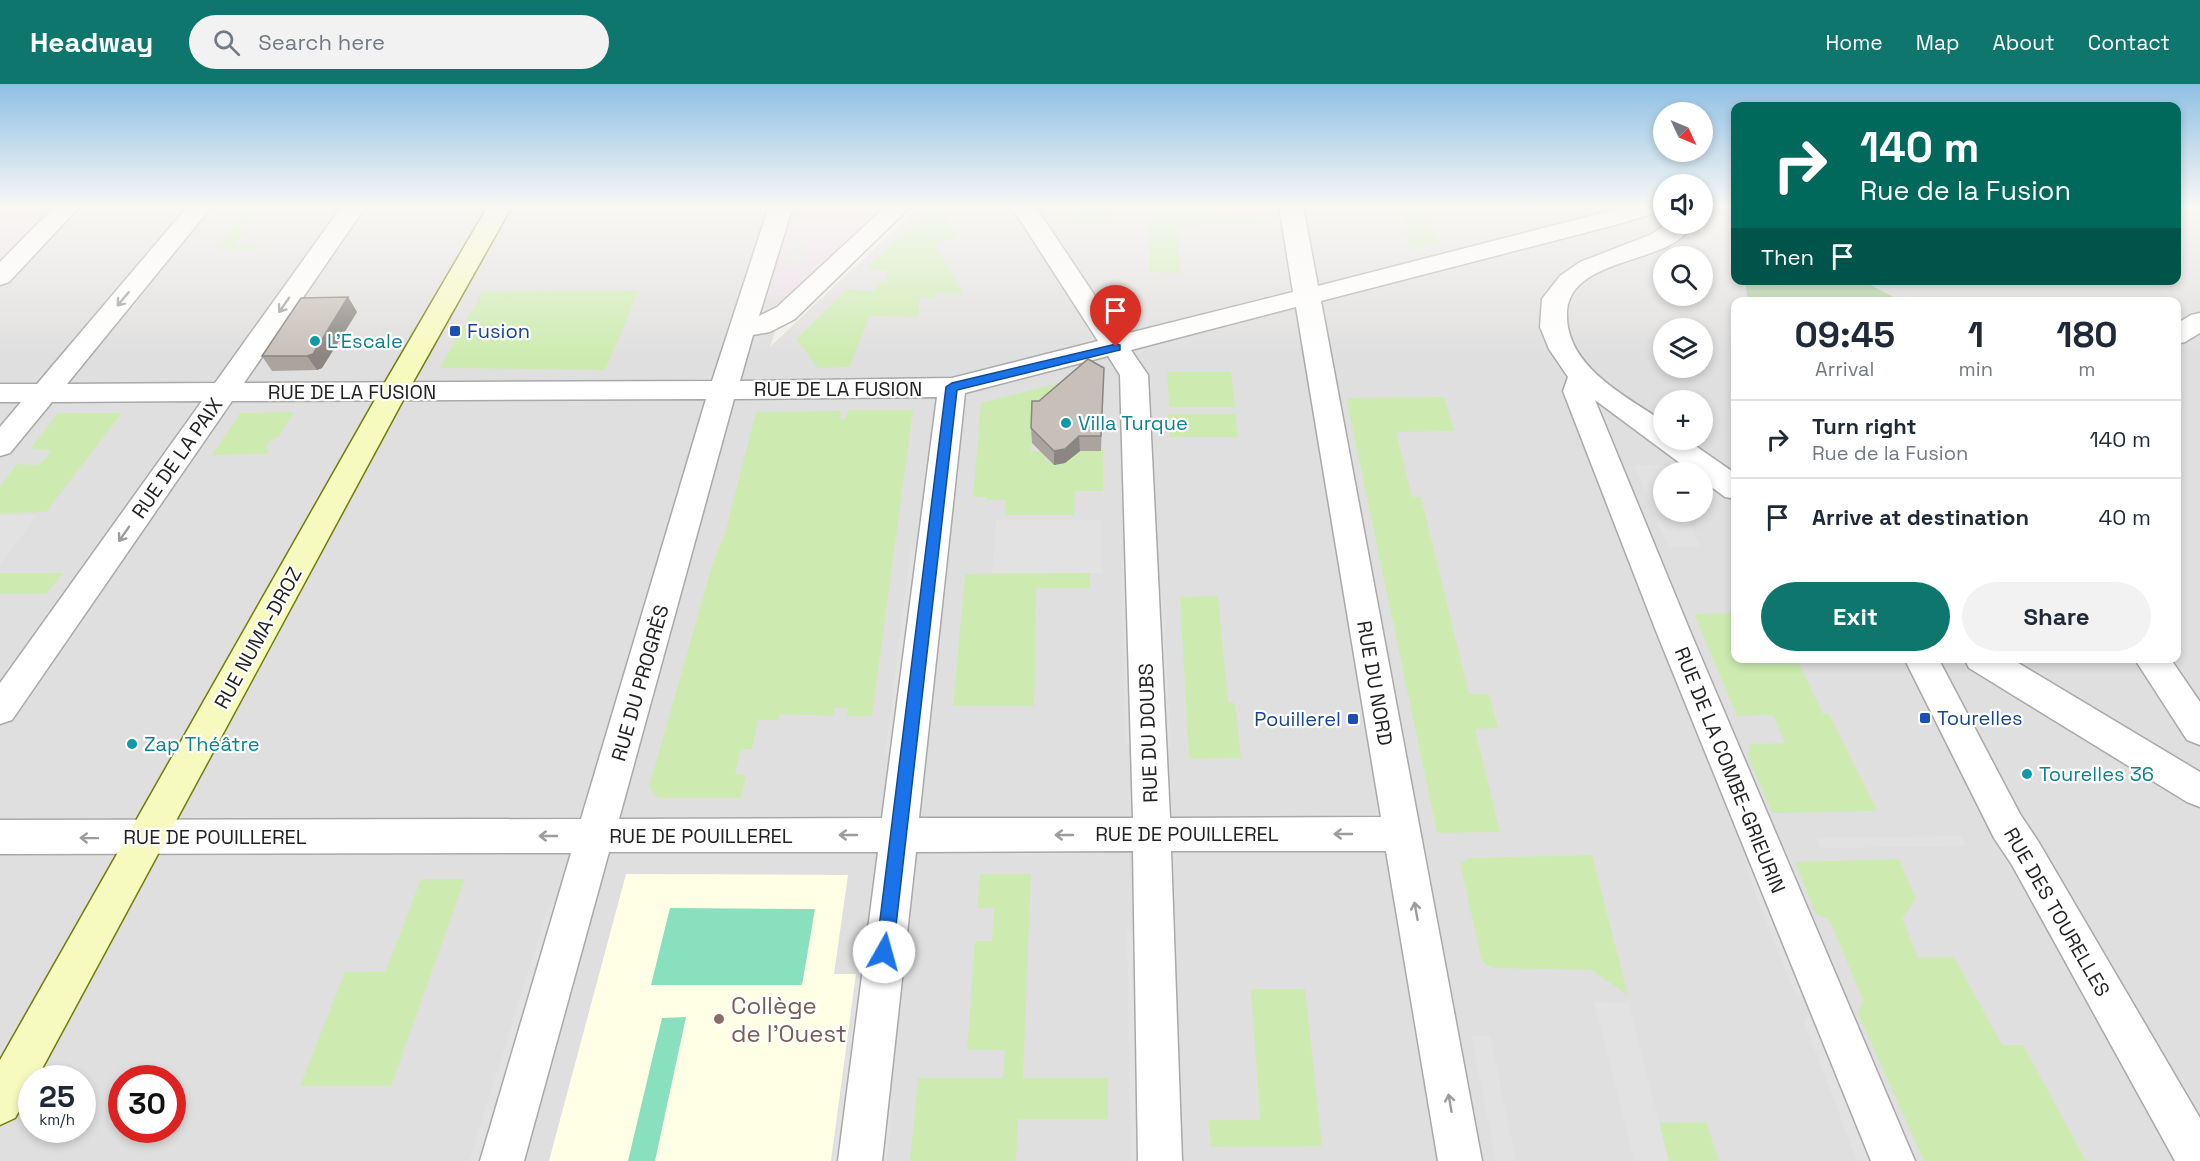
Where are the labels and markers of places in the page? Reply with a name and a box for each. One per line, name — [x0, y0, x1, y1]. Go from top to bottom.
pin — [1090, 285, 1141, 347]
place label: Fusion — [467, 318, 530, 344]
marker: Fusion — [448, 324, 462, 338]
place label: L'Escale — [327, 328, 403, 354]
marker: L'Escale — [308, 334, 322, 348]
place label: Villa Turque — [1078, 410, 1188, 436]
marker: Villa Turque — [1059, 416, 1073, 430]
place label: Tourelles — [1937, 705, 2023, 731]
place label: Pouillerel — [1254, 706, 1341, 732]
marker: Tourelles — [1918, 711, 1932, 725]
marker: Pouillerel — [1346, 712, 1360, 726]
place label: Zap Théâtre — [144, 731, 260, 757]
marker: Zap Théâtre — [125, 737, 139, 751]
place label: Tourelles 36 — [2039, 761, 2154, 787]
marker: Tourelles 36 — [2020, 767, 2034, 781]
place label: Collège de l'Ouest — [731, 990, 847, 1049]
marker: Collège de l'Ouest — [712, 1012, 726, 1026]

